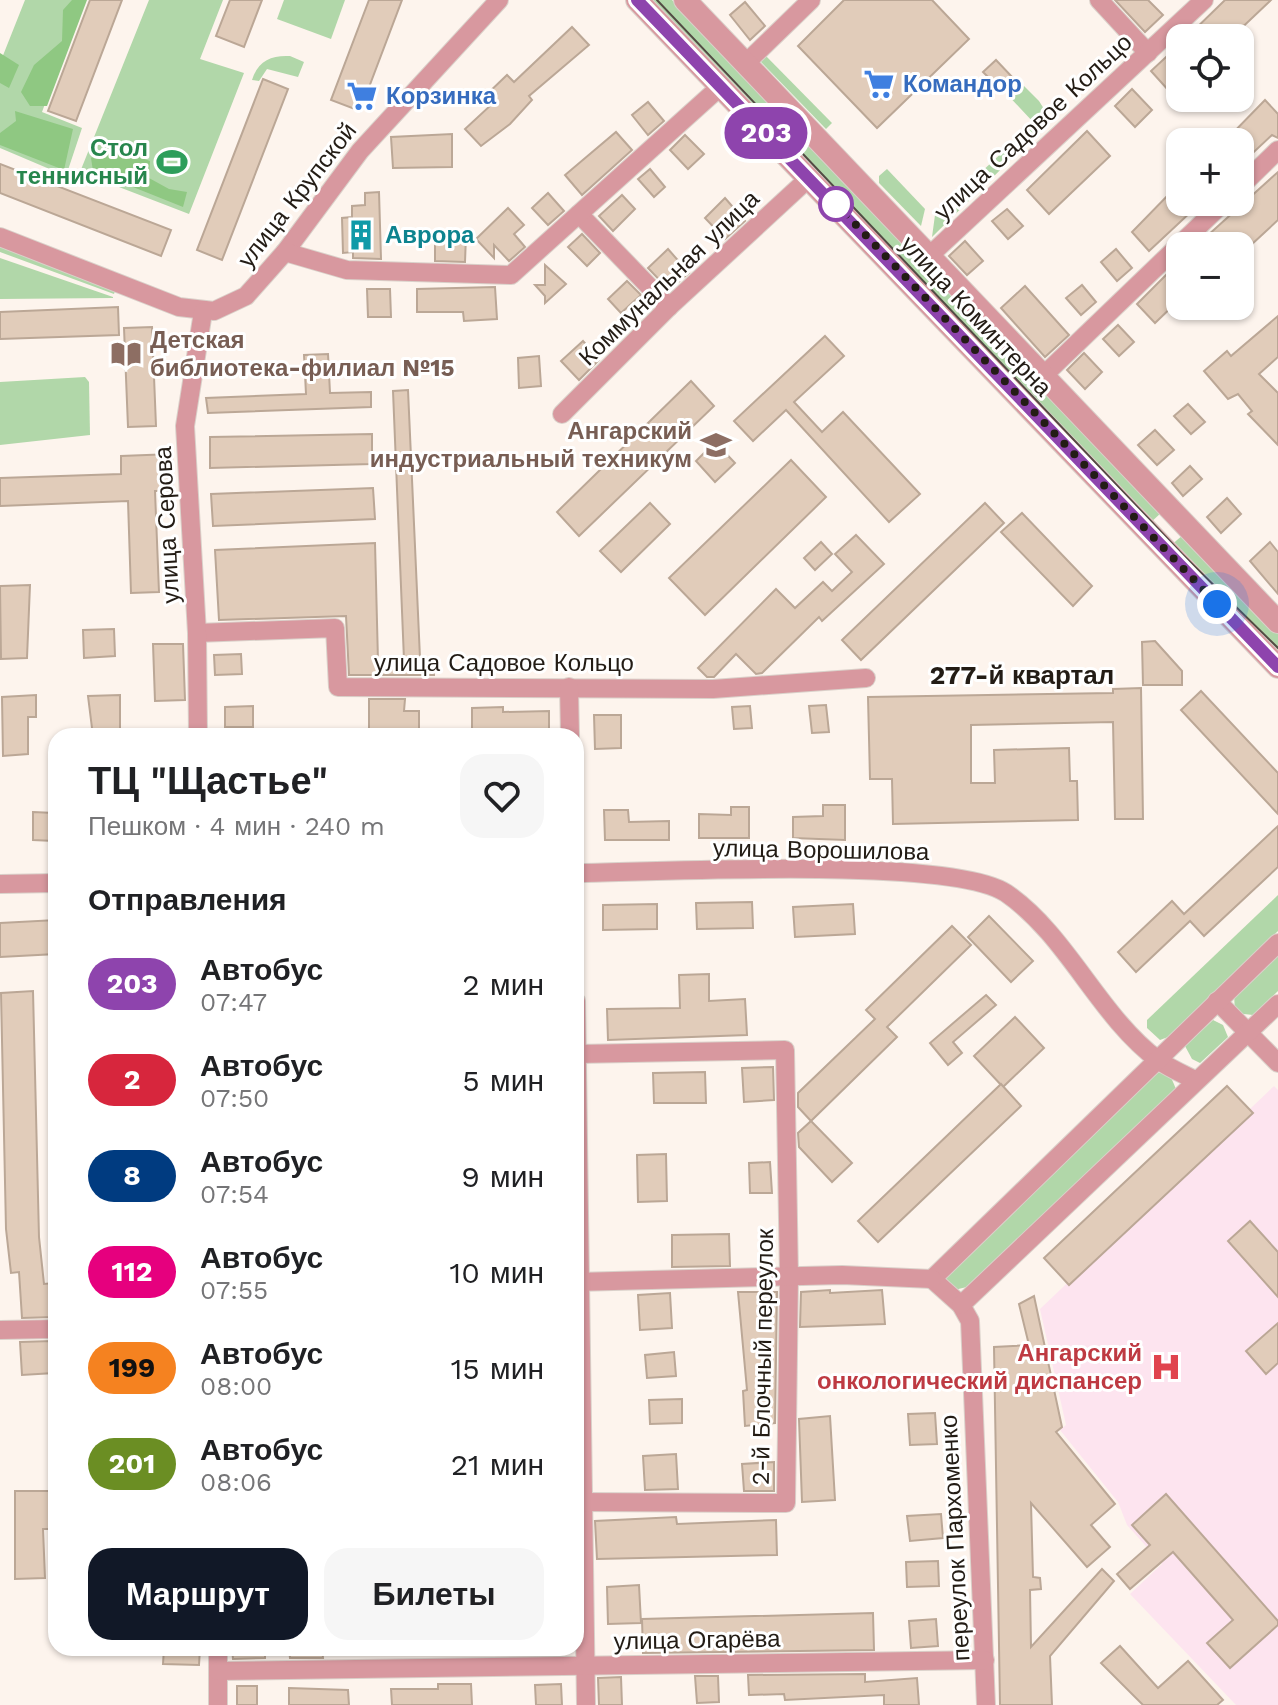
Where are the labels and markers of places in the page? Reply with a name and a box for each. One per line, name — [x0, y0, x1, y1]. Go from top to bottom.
supermarket icon: Командор — [862, 67, 896, 101]
place label: Командор — [903, 70, 1022, 98]
supermarket icon: Корзинка — [345, 79, 379, 113]
place label: Корзинка — [386, 82, 497, 110]
place label: Стол теннисный — [16, 134, 148, 190]
sports icon: Стол теннисный — [155, 145, 189, 179]
unlabelled marker — [819, 187, 853, 221]
building icon: Аврора — [344, 218, 378, 252]
place label: Аврора — [385, 221, 475, 249]
place label: Детская библиотека-филиал №15 — [150, 326, 454, 382]
library icon: Детская библиотека-филиал №15 — [109, 337, 143, 371]
place label: Ангарский индустриальный техникум — [370, 417, 692, 473]
school or university icon: Ангарский индустриальный техникум — [699, 428, 733, 462]
place label: Ангарский онкологический диспансер — [817, 1339, 1142, 1395]
hospital icon: Ангарский онкологический диспансер — [1149, 1350, 1183, 1384]

